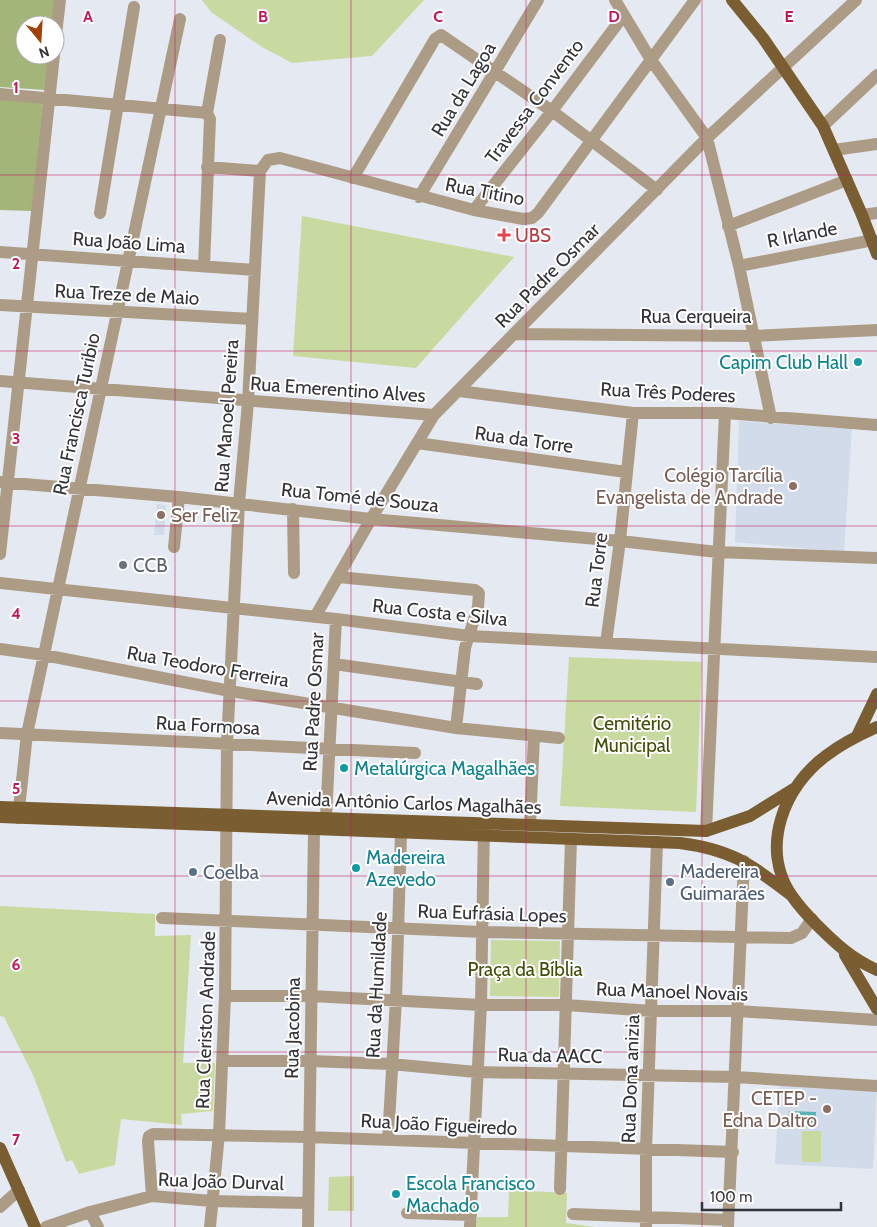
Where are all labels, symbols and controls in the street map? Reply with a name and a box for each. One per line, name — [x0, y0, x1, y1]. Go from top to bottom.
text: A — [83, 7, 93, 26]
text: B — [258, 7, 268, 26]
text: C — [433, 7, 443, 26]
text: D — [608, 7, 620, 26]
text: E — [784, 7, 794, 26]
north arrow — [15, 15, 65, 65]
street label: Travessa Convento — [480, 35, 589, 168]
street label: Rua da Lagoa — [426, 38, 501, 141]
text: N — [37, 42, 52, 62]
text: 1 — [13, 78, 19, 97]
street label: Rua Titino — [443, 173, 526, 210]
street label: R Irlande — [765, 216, 839, 253]
street label: Rua Padre Osmar — [490, 218, 605, 333]
place label: UBS — [515, 224, 551, 247]
street label: Rua João Lima — [72, 227, 186, 258]
marker: UBS — [497, 228, 511, 242]
text: 2 — [12, 254, 20, 273]
street label: Rua Treze de Maio — [54, 279, 200, 310]
street label: Rua Cerqueira — [641, 305, 751, 328]
street label: Rua Francisca Turibio — [48, 331, 105, 497]
street label: Rua Manoel Pereira — [210, 339, 243, 493]
place label: Capim Club Hall — [719, 351, 849, 374]
marker: Capim Club Hall — [852, 356, 864, 368]
street label: Rua Emerentino Alves — [249, 372, 427, 407]
street label: Rua Três Poderes — [600, 377, 736, 408]
street label: Rua da Torre — [473, 421, 575, 458]
text: 3 — [12, 429, 20, 448]
place label: Colégio Tarcília Evangelista de Andrade — [596, 464, 783, 509]
street label: Rua Tomé de Souza — [280, 478, 440, 517]
marker: Colégio Tarcília Evangelista de Andrade — [787, 480, 799, 492]
place label: Ser Feliz — [171, 504, 238, 527]
marker: Ser Feliz — [155, 509, 167, 521]
street label: Rua Torre — [581, 531, 613, 609]
place label: CCB — [133, 554, 168, 577]
marker: CCB — [117, 559, 129, 571]
street label: Rua Costa e Silva — [371, 594, 509, 631]
text: 4 — [11, 604, 21, 623]
street label: Rua Padre Osmar — [298, 632, 329, 772]
street label: Rua Teodoro Ferreira — [125, 641, 291, 692]
street label: Rua Formosa — [155, 711, 261, 740]
park label: Cemitério Municipal — [593, 712, 671, 757]
place label: Metalúrgica Magalhães — [354, 757, 535, 780]
marker: Metalúrgica Magalhães — [338, 762, 350, 774]
text: 5 — [12, 779, 20, 798]
street label: Avenida Antônio Carlos Magalhães — [266, 786, 542, 819]
place label: Madereira Azevedo — [366, 846, 445, 891]
place label: Madereira Guimarães — [680, 860, 765, 905]
place label: Coelba — [203, 861, 259, 884]
marker: Madereira Azevedo — [350, 862, 362, 874]
marker: Coelba — [187, 866, 199, 878]
marker: Madereira Guimarães — [664, 876, 676, 888]
street label: Rua Eufrásia Lopes — [417, 899, 567, 928]
street label: Rua da Humildade — [361, 911, 392, 1059]
street label: Rua Cleriston Andrade — [191, 930, 220, 1109]
text: 6 — [12, 955, 21, 974]
park label: Praça da Bíblia — [467, 958, 583, 981]
street label: Rua Jacobina — [280, 977, 305, 1079]
street label: Rua Manoel Novais — [596, 977, 749, 1006]
street label: Rua Dona anizia — [617, 1014, 644, 1144]
street label: Rua da AACC — [497, 1043, 603, 1068]
place label: CETEP - Edna DaItro — [722, 1087, 817, 1132]
marker: CETEP - Edna DaItro — [821, 1103, 833, 1115]
street label: Rua João Figueiredo — [360, 1109, 518, 1140]
text: 7 — [12, 1130, 21, 1149]
street label: Rua João Durval — [158, 1168, 285, 1195]
place label: Escola Francisco Machado — [406, 1172, 535, 1217]
scale bar — [702, 1180, 841, 1212]
marker: Escola Francisco Machado — [390, 1188, 402, 1200]
text: 100 m — [710, 1188, 752, 1206]

